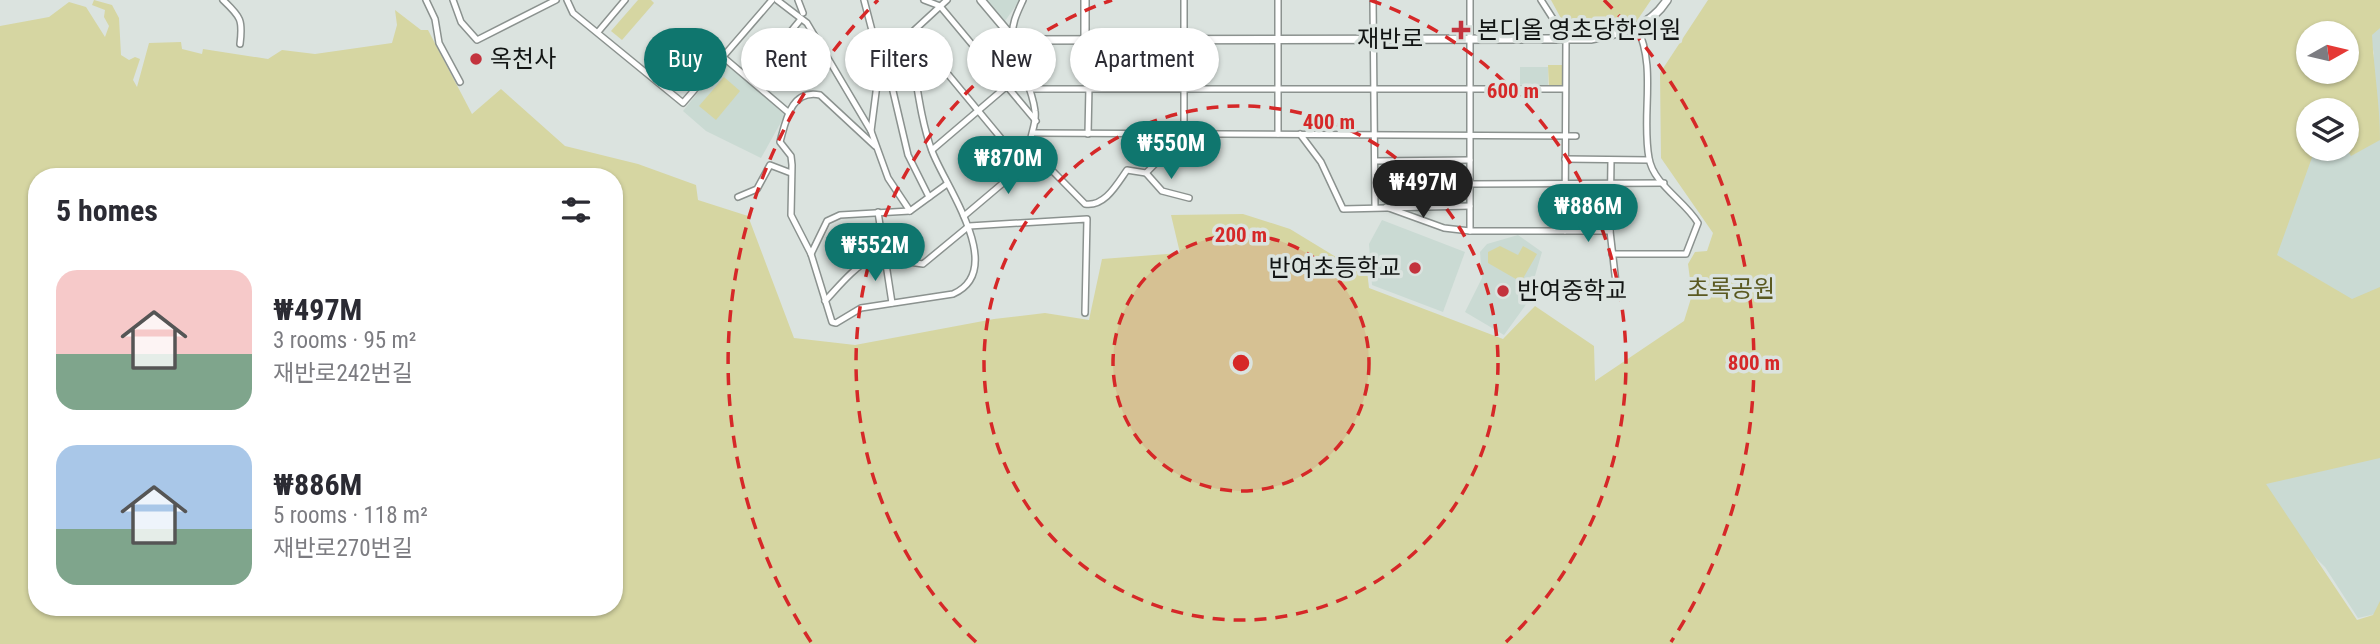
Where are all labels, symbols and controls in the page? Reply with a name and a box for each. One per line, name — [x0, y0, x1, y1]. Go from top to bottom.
place label: 본디올 영초당한의원 — [1477, 16, 1681, 44]
marker: 본디올 영초당한의원 — [1451, 20, 1471, 40]
north arrow — [2296, 21, 2359, 84]
map controls — [2296, 21, 2359, 161]
street label: 재반로 — [1357, 25, 1423, 53]
chip: Buy — [644, 28, 727, 91]
chip: Rent — [741, 28, 831, 91]
chip: Filters — [845, 28, 953, 91]
chip: New — [967, 28, 1056, 91]
chip: Apartment — [1070, 28, 1219, 91]
place label: 옥천사 — [490, 45, 556, 73]
marker: 옥천사 — [468, 51, 484, 67]
text: 600 m — [1487, 79, 1539, 103]
button: layers — [2296, 98, 2359, 161]
text: 400 m — [1303, 110, 1355, 134]
pin: ₩550M — [1122, 122, 1220, 181]
text: ₩550M — [1137, 130, 1205, 157]
pin: ₩870M — [959, 136, 1057, 196]
text: ₩870M — [974, 145, 1042, 172]
pin: ₩497M — [1374, 160, 1472, 220]
text: ₩497M — [1389, 169, 1457, 196]
pin: ₩886M — [1539, 184, 1637, 244]
icon: filters — [557, 191, 595, 229]
text: 5 homes — [56, 193, 158, 228]
text: ₩886M — [1554, 193, 1622, 220]
text: 200 m — [1215, 223, 1267, 247]
pin: ₩552M — [826, 224, 924, 283]
text: ₩552M — [841, 232, 909, 259]
place label: 반여초등학교 — [1269, 254, 1401, 282]
marker: 반여초등학교 — [1407, 260, 1423, 276]
park label: 초록공원 — [1687, 275, 1775, 303]
place label: 반여중학교 — [1517, 277, 1627, 305]
marker: 반여중학교 — [1495, 283, 1511, 299]
text: ₩497M — [273, 292, 362, 327]
icon: home — [112, 298, 196, 382]
text: 3 rooms · 95 m² — [273, 327, 416, 354]
centre of rings — [1229, 351, 1253, 375]
text: 800 m — [1728, 351, 1780, 375]
text: 재반로242번길 — [273, 360, 413, 387]
text: ₩886M — [273, 467, 362, 502]
icon: home — [112, 473, 196, 557]
text: 5 rooms · 118 m² — [273, 502, 428, 529]
text: 재반로270번길 — [273, 535, 413, 562]

